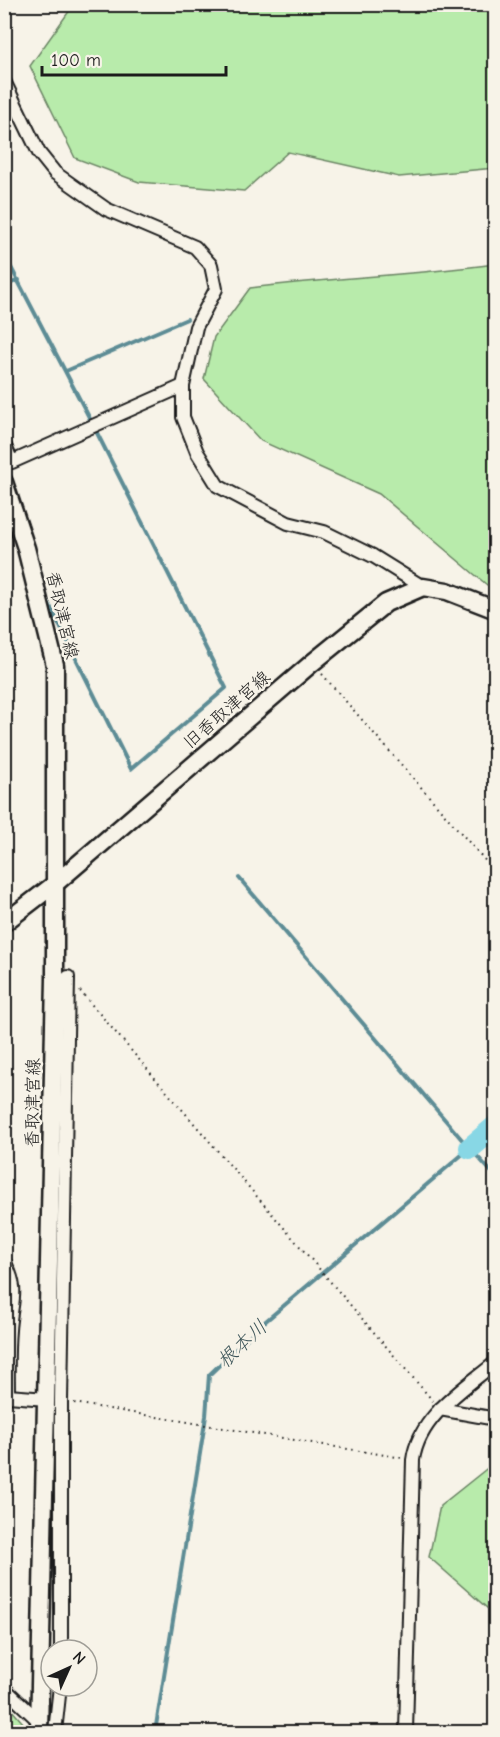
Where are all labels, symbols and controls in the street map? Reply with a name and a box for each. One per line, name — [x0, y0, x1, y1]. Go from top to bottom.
scale bar — [42, 39, 226, 77]
text: 100 m — [51, 50, 101, 71]
street label: 香取津宮線 — [42, 569, 82, 661]
street label: 旧香取津宮線 — [179, 667, 275, 753]
street label: 香取津宮線 — [22, 1058, 44, 1148]
water label: 根本川 — [212, 1315, 272, 1373]
north arrow — [39, 1638, 99, 1698]
text: N — [69, 1648, 89, 1668]

